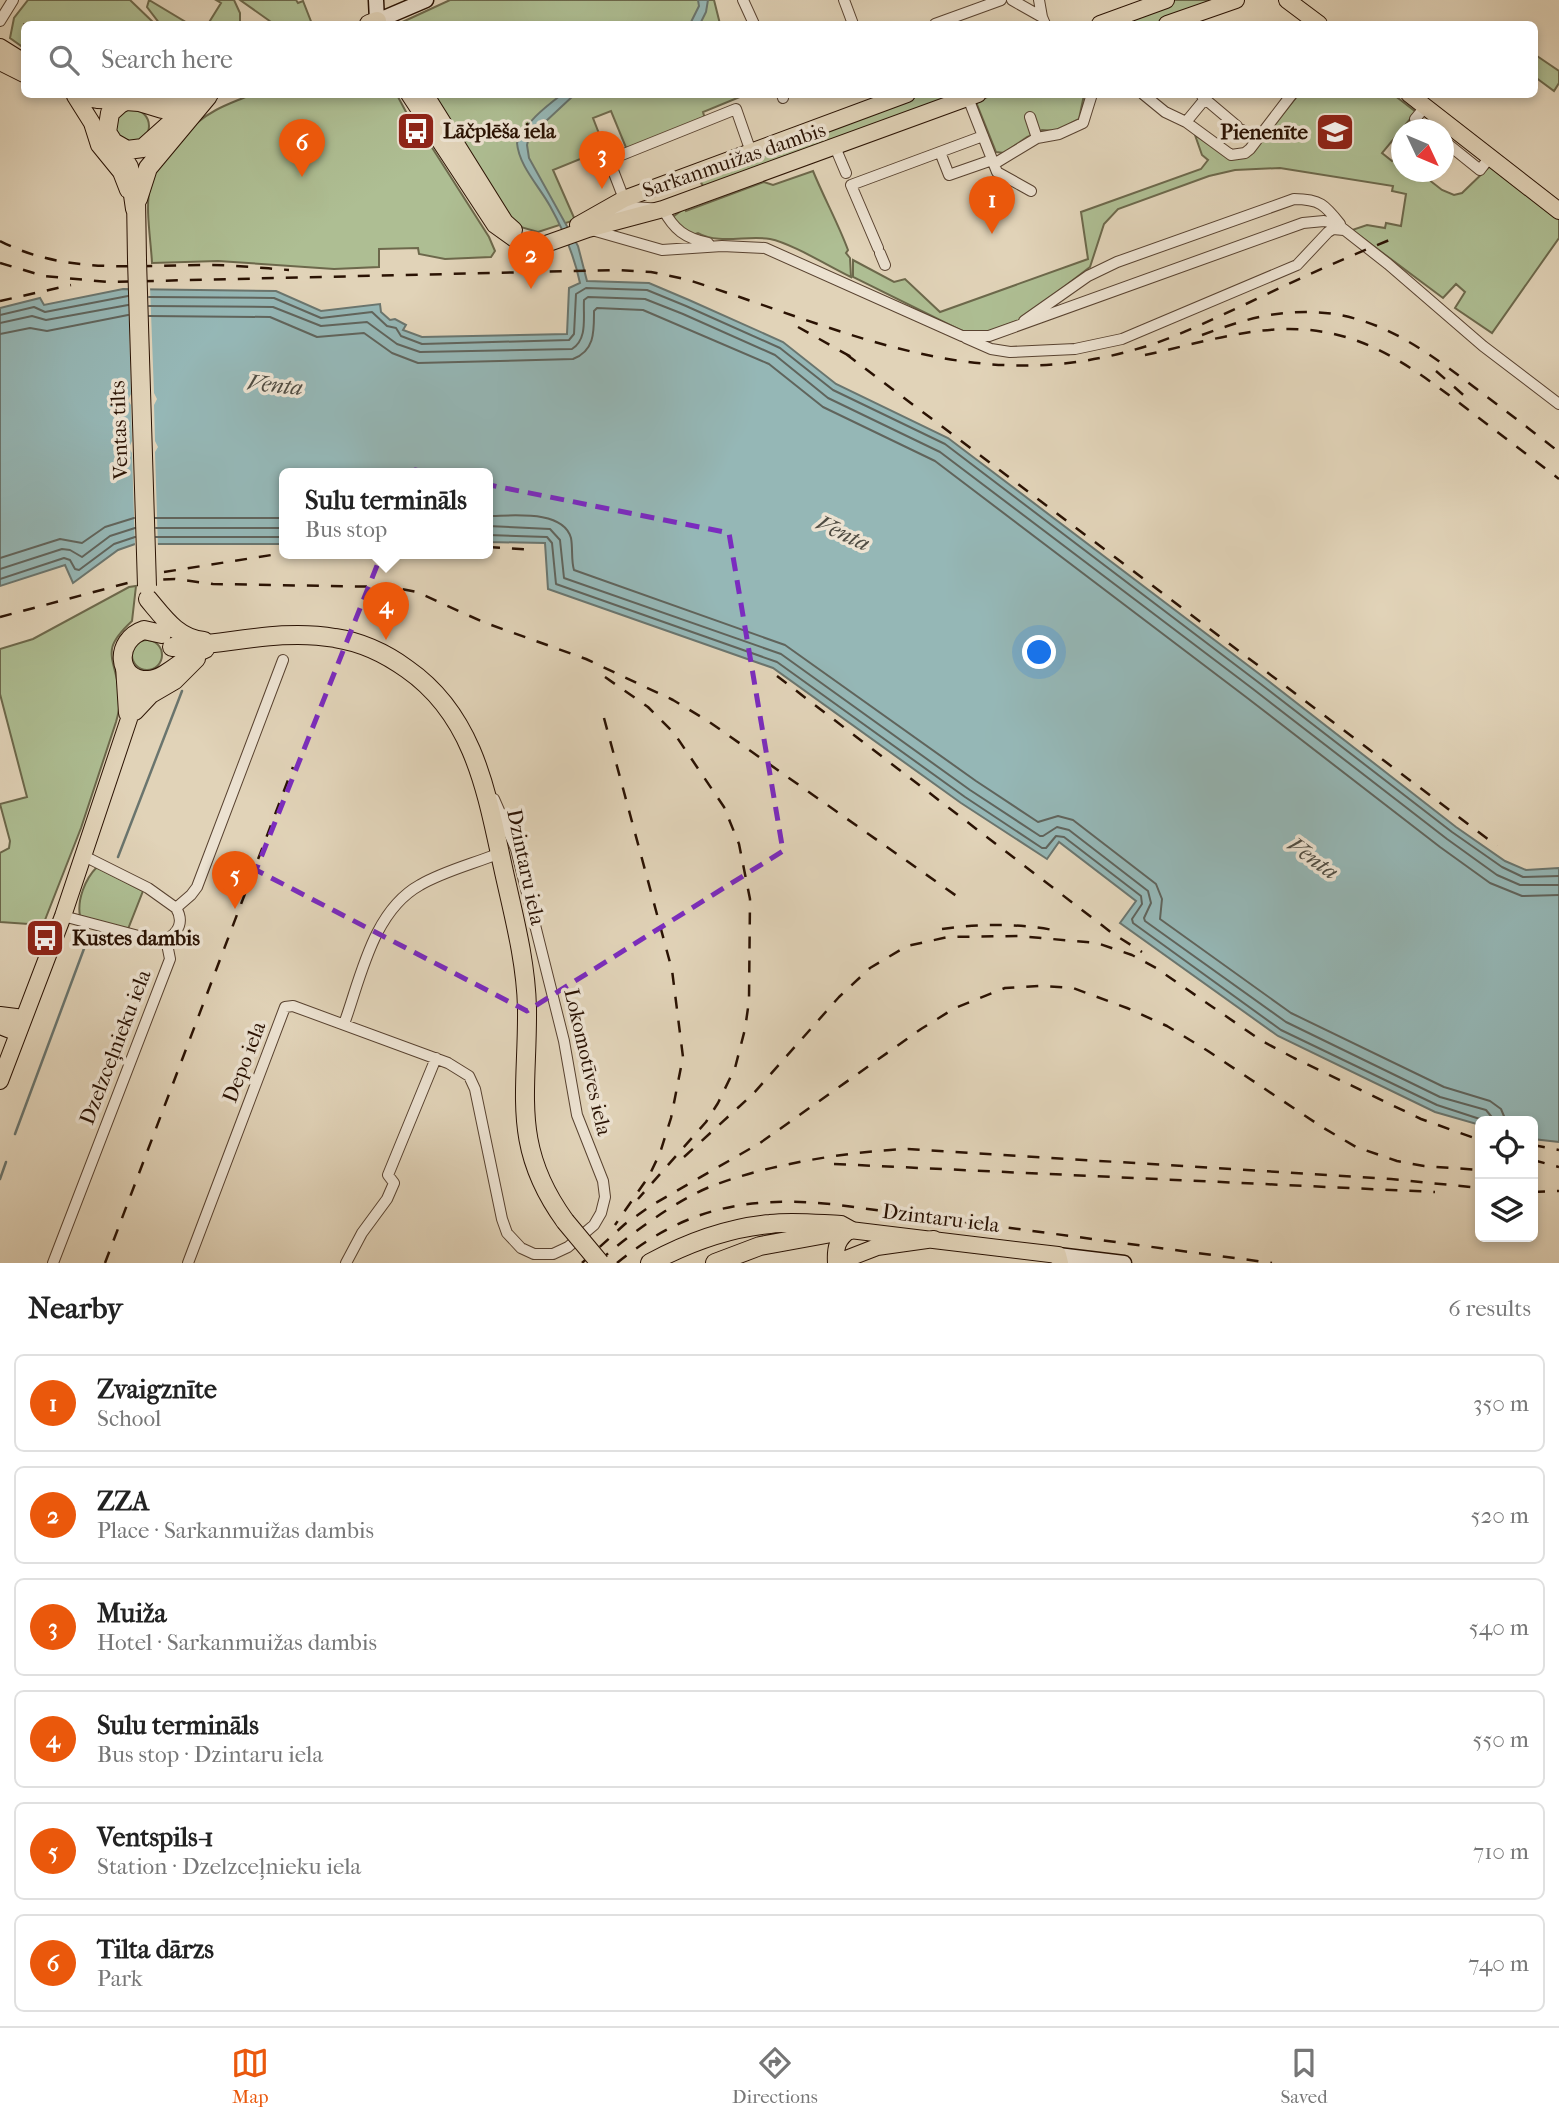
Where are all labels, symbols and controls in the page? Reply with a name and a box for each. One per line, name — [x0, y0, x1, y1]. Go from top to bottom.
search box — [21, 21, 1538, 98]
icon: search — [45, 41, 83, 79]
text: Search here — [101, 44, 233, 75]
bus stop icon: Lāčplēša iela — [395, 110, 437, 152]
school or university icon: Pienenīte — [1314, 111, 1356, 153]
street label: Sarkanmuižas dambis — [639, 117, 829, 203]
pin: 6 — [279, 119, 325, 177]
place label: Lāčplēša iela — [443, 119, 557, 143]
north arrow — [1391, 119, 1454, 182]
place label: Pienenīte — [1220, 120, 1309, 144]
pin: 3 — [579, 131, 625, 189]
pin: 1 — [969, 176, 1015, 234]
pin: 2 — [508, 231, 554, 289]
water label: Venta — [246, 369, 304, 401]
street label: Ventas tilts — [105, 380, 133, 481]
popup — [279, 468, 493, 559]
text: Sulu termināls — [305, 485, 467, 516]
water label: Venta — [812, 509, 874, 557]
text: Bus stop — [305, 516, 387, 543]
pin: 4 — [363, 582, 409, 640]
your location — [1022, 635, 1056, 669]
street label: Dzintaru iela — [502, 807, 550, 927]
water label: Venta — [1283, 831, 1343, 885]
pin: 5 — [212, 851, 258, 909]
bus stop icon: Kustes dambis — [24, 917, 66, 959]
place label: Kustes dambis — [72, 926, 200, 950]
street label: Dzelzceļnieku iela — [74, 966, 157, 1128]
street label: Lokomotīves iela — [559, 986, 617, 1138]
street label: Depo iela — [218, 1018, 271, 1106]
map controls — [1475, 1116, 1538, 1242]
button: locate — [1475, 1116, 1538, 1179]
button: layers — [1475, 1179, 1538, 1242]
street label: Dzintaru iela — [881, 1199, 1001, 1237]
text: Nearby — [28, 1291, 123, 1326]
text: 6 results — [1448, 1295, 1531, 1322]
text: Zvaigznīte — [97, 1374, 217, 1405]
text: 1 — [49, 1390, 57, 1417]
text: 350 m — [1473, 1390, 1529, 1417]
text: School — [97, 1405, 161, 1432]
text: ZZA — [97, 1486, 149, 1517]
text: 2 — [47, 1502, 59, 1529]
text: 520 m — [1470, 1502, 1529, 1529]
text: Place · Sarkanmuižas dambis — [97, 1517, 374, 1544]
text: Muiža — [97, 1598, 166, 1629]
text: 3 — [48, 1614, 58, 1641]
text: 540 m — [1469, 1614, 1529, 1641]
text: Hotel · Sarkanmuižas dambis — [97, 1629, 377, 1656]
text: Sulu termināls — [97, 1710, 259, 1741]
text: 4 — [46, 1726, 60, 1753]
text: 550 m — [1473, 1726, 1529, 1753]
text: Bus stop · Dzintaru iela — [97, 1741, 323, 1768]
text: Ventspils-1 — [97, 1822, 214, 1853]
text: 5 — [48, 1838, 58, 1865]
text: 710 m — [1473, 1838, 1529, 1865]
text: Station · Dzelzceļnieku iela — [97, 1853, 361, 1880]
text: Tilta dārzs — [97, 1934, 214, 1965]
text: 6 — [47, 1950, 59, 1977]
text: 740 m — [1468, 1950, 1529, 1977]
text: Park — [97, 1965, 143, 1992]
tab: Map — [231, 2044, 269, 2108]
tab: Directions — [732, 2044, 818, 2108]
tab: Saved — [1280, 2044, 1328, 2108]

